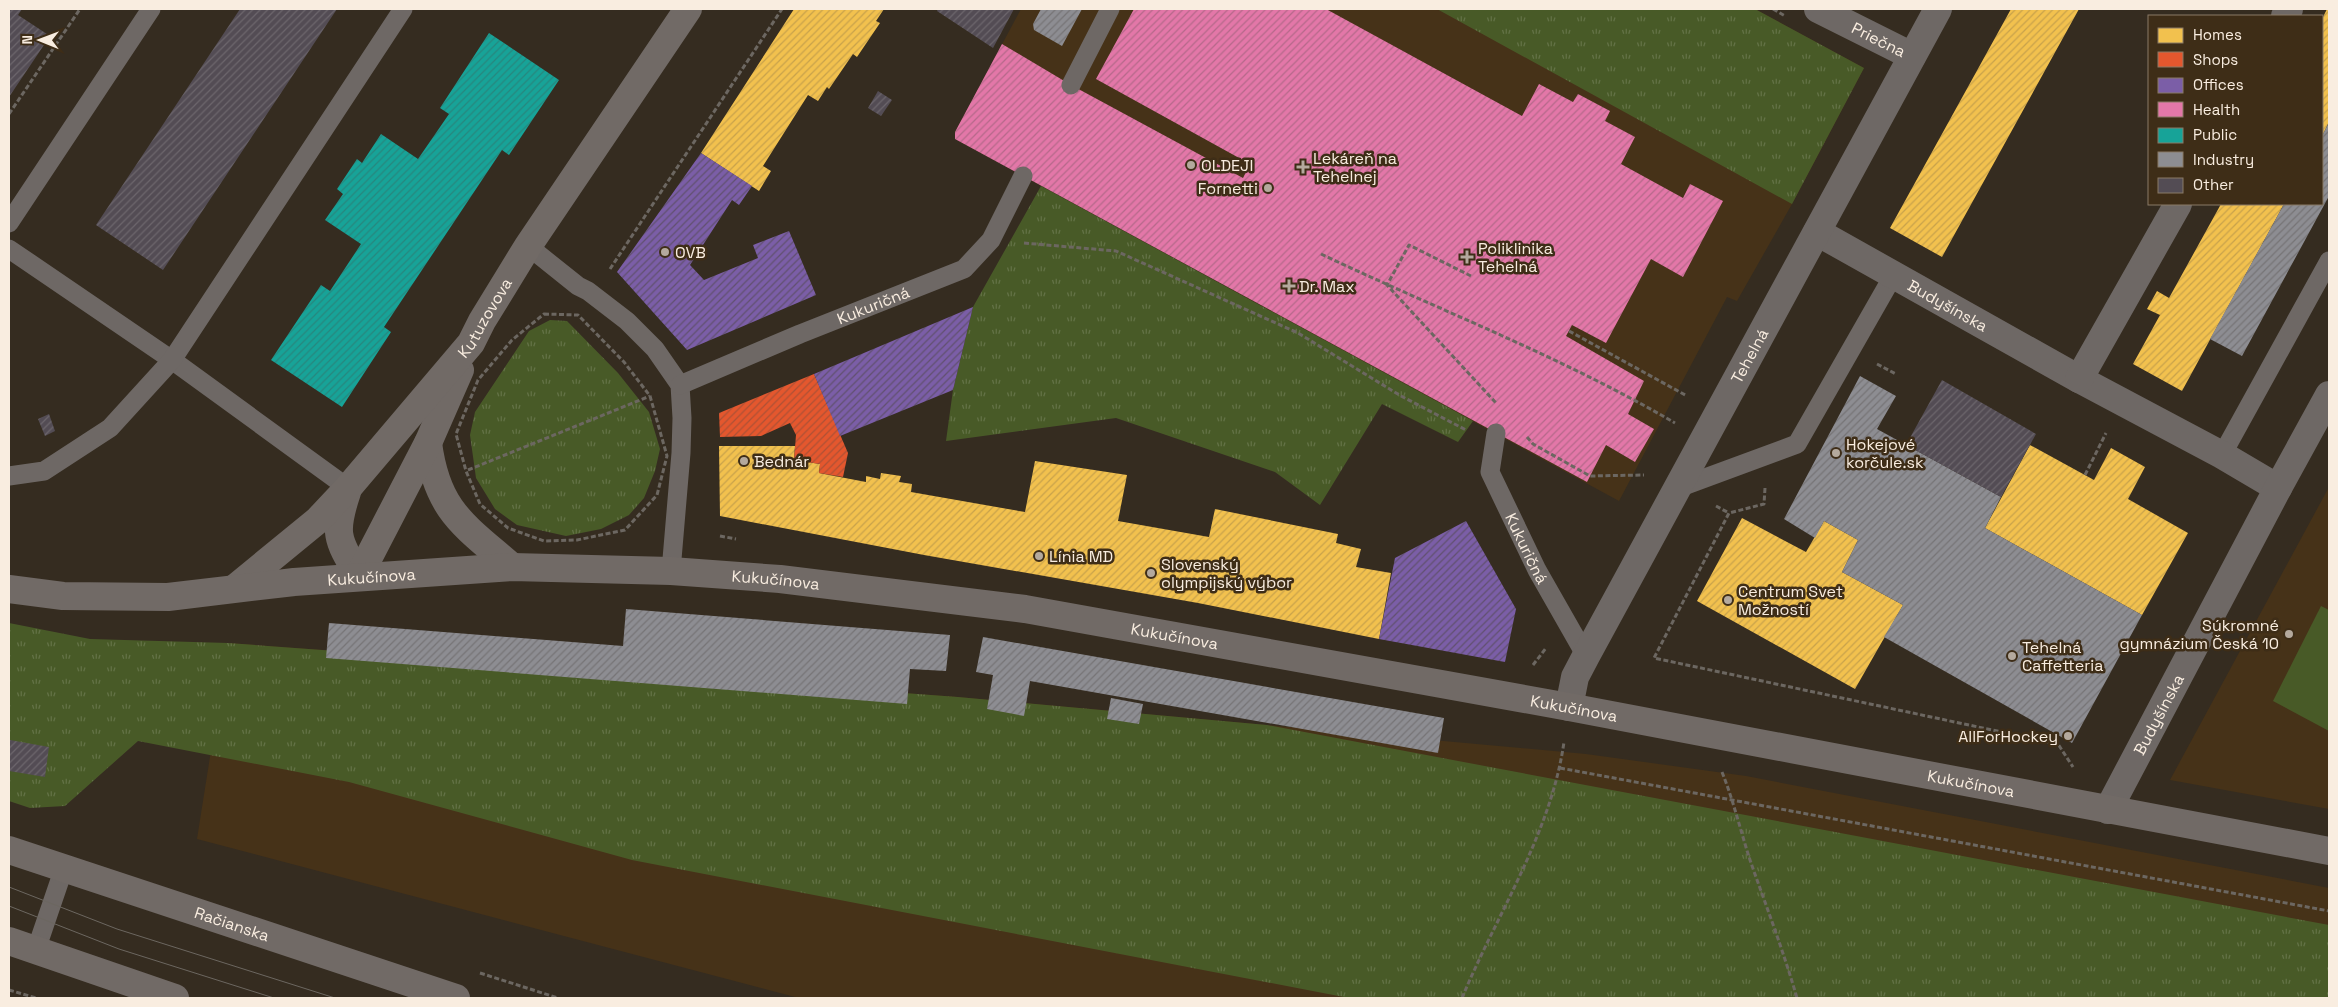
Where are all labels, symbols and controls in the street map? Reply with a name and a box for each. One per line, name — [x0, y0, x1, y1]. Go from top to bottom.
north arrow — [15, 15, 65, 65]
legend — [2148, 15, 2323, 205]
street label: Priečna — [1848, 17, 1909, 62]
text: Homes — [2193, 25, 2242, 44]
text: N — [18, 35, 36, 45]
text: Shops — [2193, 50, 2238, 69]
text: Offices — [2193, 75, 2244, 94]
text: Health — [2193, 100, 2240, 119]
text: Public — [2193, 125, 2237, 144]
place label: Lekáreň na Tehelnej — [1313, 148, 1397, 187]
text: Industry — [2193, 150, 2254, 169]
place label: OLDEJI — [1201, 155, 1253, 176]
marker: OLDEJI — [1185, 159, 1197, 171]
marker: Lekáreň na Tehelnej — [1297, 161, 1309, 173]
text: Other — [2193, 175, 2234, 194]
place label: Fornetti — [1198, 178, 1258, 199]
marker: Fornetti — [1262, 182, 1274, 194]
place label: Poliklinika Tehelná — [1478, 238, 1553, 277]
place label: OVB — [675, 242, 706, 263]
marker: OVB — [659, 246, 671, 258]
marker: Poliklinika Tehelná — [1460, 250, 1474, 264]
street label: Kutuzovova — [453, 274, 517, 362]
street label: Budyšínska — [1904, 275, 1992, 336]
place label: Dr. Max — [1299, 276, 1355, 297]
marker: Dr. Max — [1283, 280, 1295, 292]
street label: Kukuričná — [834, 281, 912, 329]
street label: Tehelná — [1726, 325, 1773, 387]
place label: Hokejové korčule.sk — [1846, 434, 1924, 473]
marker: Hokejové korčule.sk — [1830, 447, 1842, 459]
place label: Bednár — [754, 451, 809, 472]
marker: Bednár — [738, 455, 750, 467]
street label: Kukuričná — [1501, 509, 1553, 587]
place label: Línia MD — [1049, 546, 1113, 567]
marker: Línia MD — [1033, 550, 1045, 562]
place label: Slovenský olympijský výbor — [1161, 554, 1292, 593]
street label: Kukučínova — [327, 563, 416, 590]
street label: Kukučínova — [731, 565, 821, 594]
marker: Slovenský olympijský výbor — [1145, 567, 1157, 579]
place label: Centrum Svet Možností — [1738, 581, 1843, 620]
marker: Centrum Svet Možností — [1722, 594, 1734, 606]
place label: Súkromné gymnázium Česká 10 — [2119, 615, 2279, 654]
street label: Kukučínova — [1129, 618, 1220, 654]
marker: Súkromné gymnázium Česká 10 — [2283, 628, 2295, 640]
place label: Tehelná Caffetteria — [2022, 637, 2103, 676]
marker: Tehelná Caffetteria — [2006, 650, 2018, 662]
street label: Budyšínska — [2128, 670, 2188, 759]
street label: Kukučínova — [1529, 690, 1619, 727]
place label: AllForHockey — [1958, 726, 2058, 747]
marker: AllForHockey — [2062, 730, 2074, 742]
street label: Kukučínova — [1926, 765, 2016, 802]
street label: Račianska — [192, 902, 272, 946]

